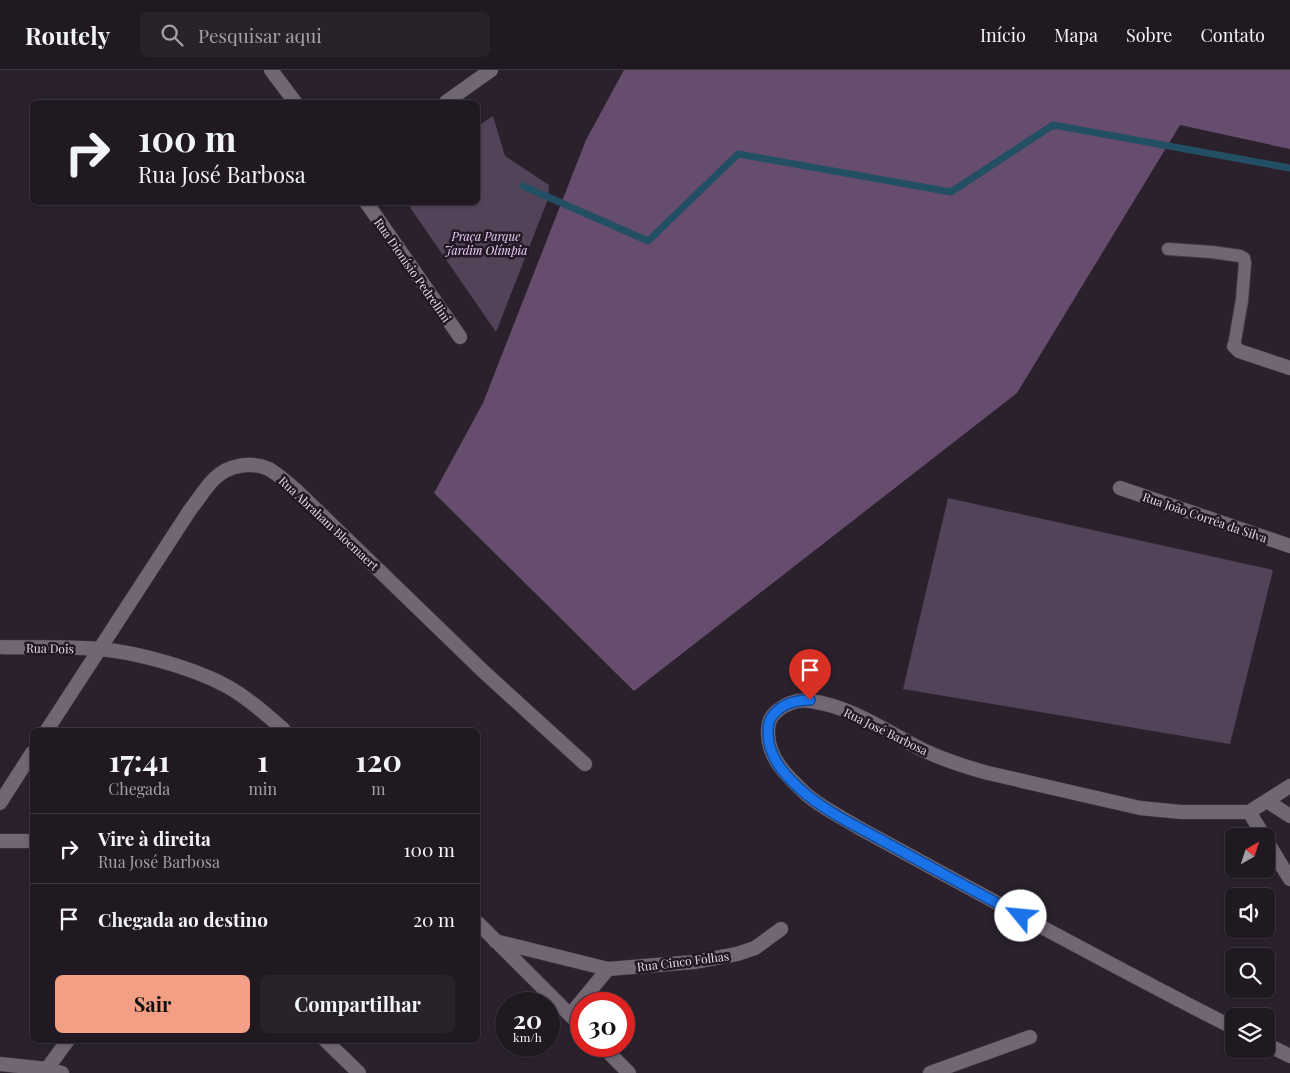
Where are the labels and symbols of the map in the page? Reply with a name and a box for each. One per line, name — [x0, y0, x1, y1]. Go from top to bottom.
street label: Rua Dionísio Pedrellini — [371, 215, 455, 326]
park label: Praça Parque Jardim Olímpia — [445, 228, 527, 258]
street label: Rua Abraham Bloemaert — [276, 472, 383, 574]
street label: Rua João Corrêa da Silva — [1141, 488, 1269, 546]
street label: Rua Dois — [26, 640, 74, 656]
pin — [789, 649, 831, 700]
street label: Rua José Barbosa — [841, 704, 931, 758]
north arrow — [1225, 828, 1275, 878]
position arrow — [994, 889, 1046, 941]
street label: Rua Cinco Folhas — [636, 947, 730, 975]
speed limit sign: 30 — [570, 992, 635, 1057]

